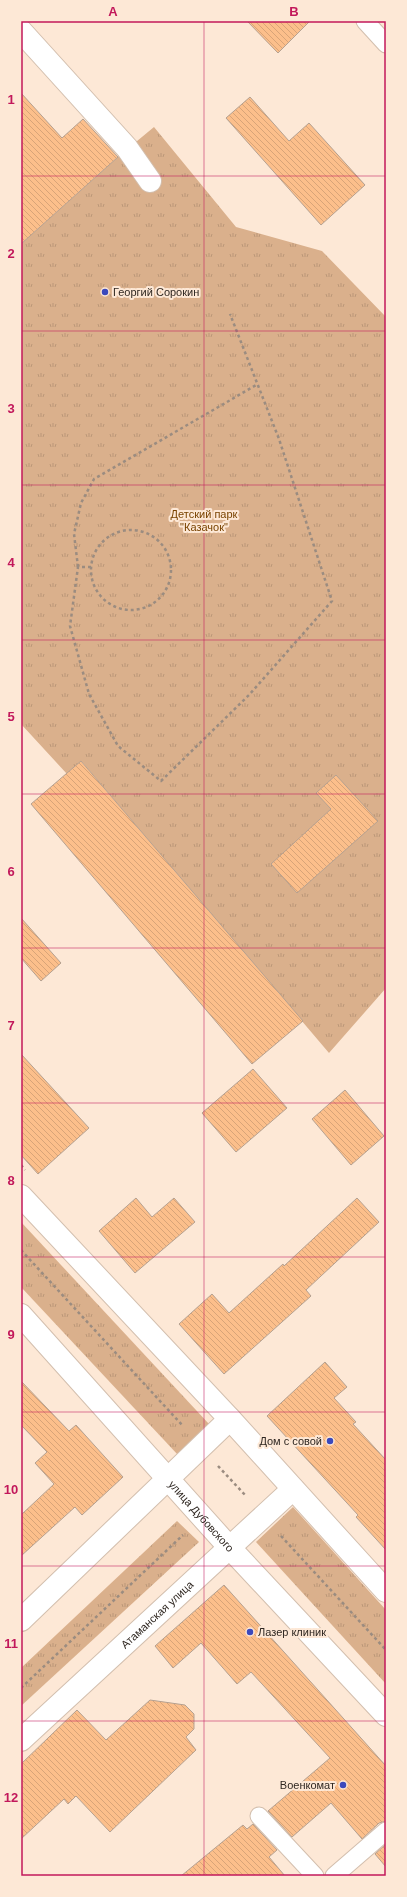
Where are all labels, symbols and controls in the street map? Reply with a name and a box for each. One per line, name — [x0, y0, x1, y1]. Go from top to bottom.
text: A — [108, 4, 118, 19]
text: B — [289, 4, 299, 19]
text: 1 — [7, 92, 15, 107]
text: 2 — [7, 246, 15, 261]
place label: Георгий Сорокин — [113, 286, 199, 298]
marker: Георгий Сорокин — [100, 287, 110, 297]
text: 3 — [7, 401, 15, 416]
park label: Детский парк "Казачок" — [171, 508, 238, 533]
text: 4 — [7, 555, 15, 570]
text: 5 — [7, 709, 15, 724]
text: 6 — [7, 864, 15, 879]
text: 7 — [7, 1018, 15, 1033]
text: 8 — [7, 1173, 15, 1188]
text: 9 — [7, 1327, 15, 1342]
place label: Дом с совой — [259, 1435, 322, 1447]
marker: Дом с совой — [325, 1436, 335, 1446]
street label: улица Дубовского — [166, 1478, 236, 1554]
text: 10 — [4, 1482, 18, 1497]
street label: Атаманская улица — [118, 1578, 196, 1651]
place label: Лазер клиник — [258, 1626, 326, 1638]
marker: Лазер клиник — [245, 1627, 255, 1637]
text: 11 — [4, 1636, 18, 1651]
place label: Военкомат — [280, 1779, 335, 1791]
marker: Военкомат — [338, 1780, 348, 1790]
text: 12 — [4, 1790, 18, 1805]

